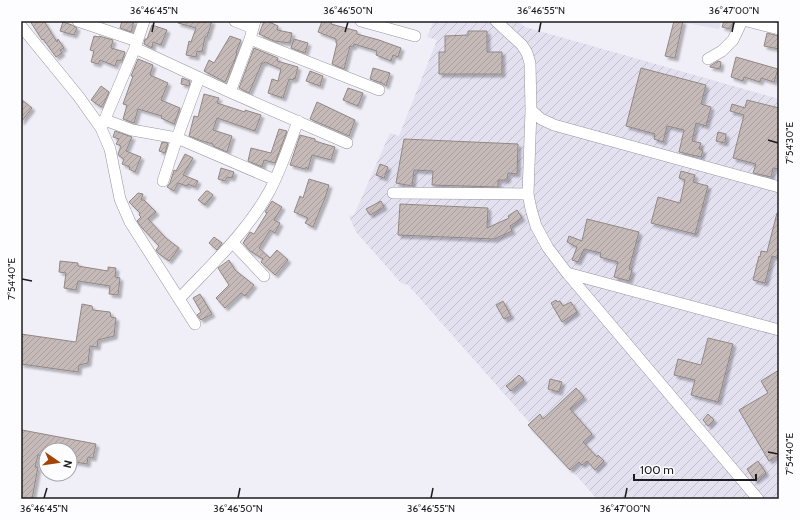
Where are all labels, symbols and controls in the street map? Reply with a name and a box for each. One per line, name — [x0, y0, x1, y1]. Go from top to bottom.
text: 36°46'45"N — [130, 4, 178, 17]
text: 36°46'50"N — [323, 4, 373, 17]
text: 36°46'55"N — [517, 4, 565, 17]
text: 36°47'00"N — [709, 4, 759, 17]
text: 7°54'30"E — [783, 122, 796, 164]
text: 7°54'40"E — [5, 258, 18, 300]
text: 7°54'40"E — [783, 433, 796, 475]
north arrow — [38, 442, 78, 482]
scale bar — [634, 456, 756, 482]
text: N — [60, 459, 75, 470]
text: 100 m — [640, 462, 674, 477]
text: 36°46'45"N — [20, 502, 68, 515]
text: 36°46'50"N — [213, 502, 263, 515]
text: 36°46'55"N — [407, 502, 455, 515]
text: 36°47'00"N — [600, 502, 650, 515]

